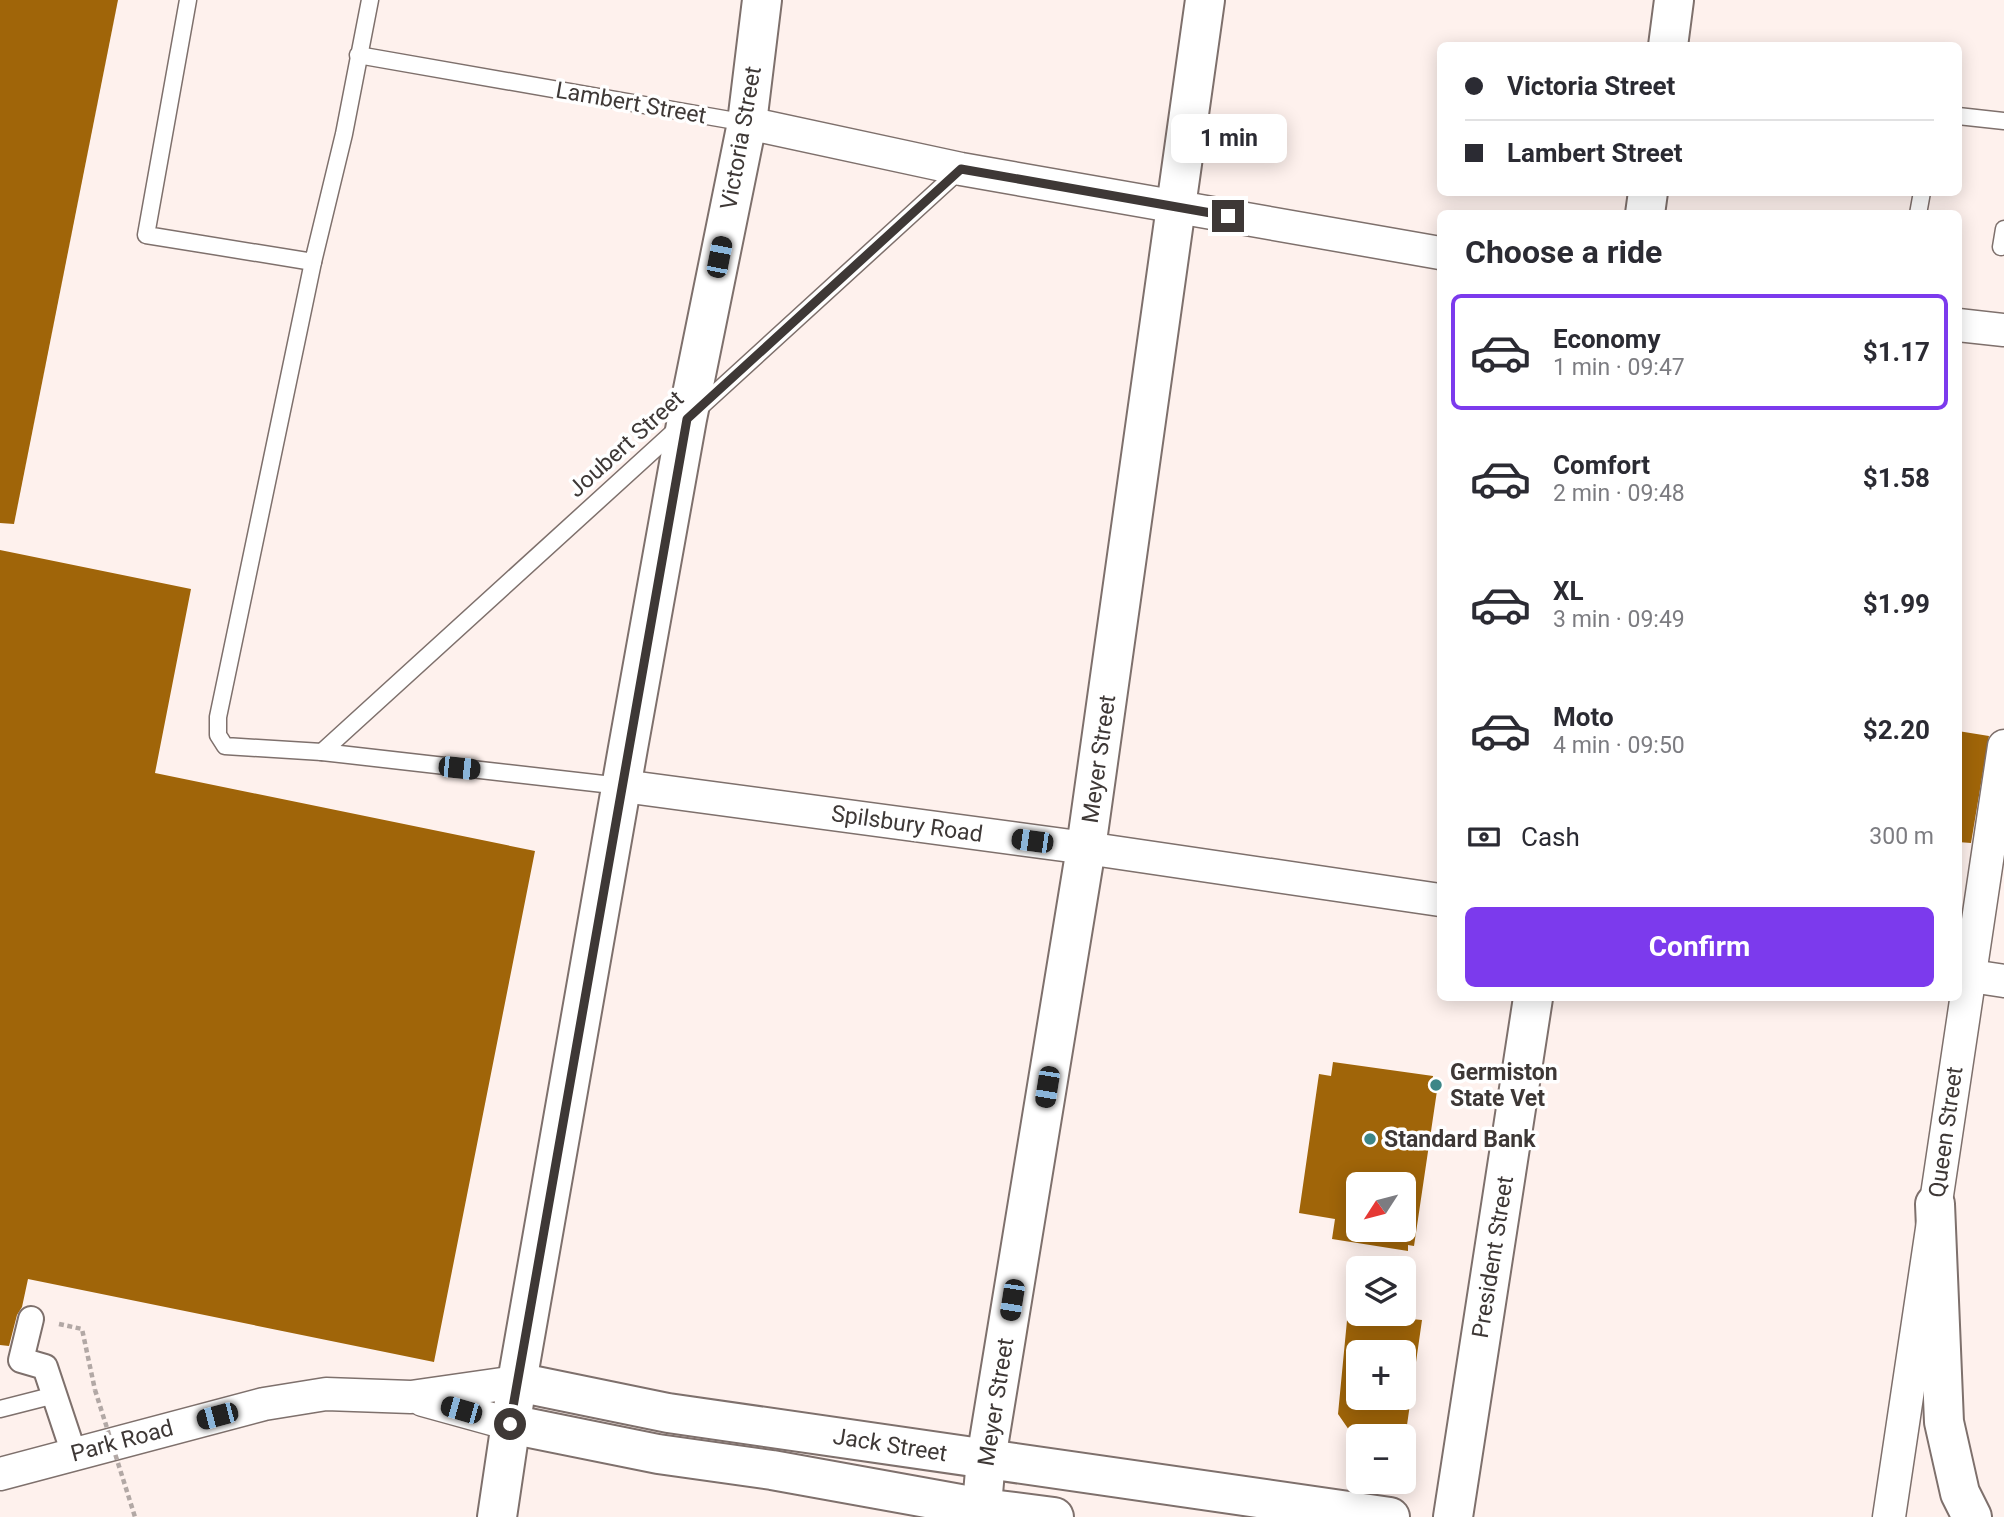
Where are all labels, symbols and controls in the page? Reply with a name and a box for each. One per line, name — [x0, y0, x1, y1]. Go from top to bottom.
street label: Victoria Street — [715, 64, 767, 212]
text: Victoria Street — [1507, 71, 1675, 101]
street label: Lambert Street — [554, 76, 708, 130]
callout: 1 min — [1170, 114, 1286, 164]
text: 1 min — [1200, 125, 1258, 152]
text: Lambert Street — [1507, 138, 1683, 168]
route end — [1212, 200, 1244, 232]
text: Choose a ride — [1465, 233, 1662, 271]
car — [705, 234, 734, 280]
icon: car — [1469, 321, 1532, 384]
text: Economy — [1553, 324, 1660, 354]
text: $1.17 — [1863, 337, 1930, 367]
text: 1 min · 09:47 — [1553, 354, 1685, 381]
street label: Joubert Street — [563, 385, 689, 503]
icon: car — [1469, 447, 1532, 510]
text: Comfort — [1553, 450, 1650, 480]
text: $1.58 — [1863, 463, 1930, 493]
text: 2 min · 09:48 — [1553, 480, 1685, 507]
icon: car — [1469, 573, 1532, 636]
text: XL — [1553, 576, 1584, 606]
text: $1.99 — [1863, 589, 1930, 619]
text: 3 min · 09:49 — [1553, 606, 1685, 633]
street label: Meyer Street — [1077, 693, 1121, 825]
icon: car — [1469, 699, 1532, 762]
text: Moto — [1553, 702, 1614, 732]
text: $2.20 — [1863, 715, 1930, 745]
text: 4 min · 09:50 — [1553, 732, 1685, 759]
car — [438, 755, 481, 781]
street label: Spilsbury Road — [830, 800, 984, 848]
icon: cash — [1465, 818, 1503, 856]
text: Cash — [1521, 822, 1580, 852]
text: 300 m — [1869, 823, 1934, 850]
car — [1010, 828, 1055, 854]
button: Confirm — [1465, 907, 1934, 987]
place label: Germiston State Vet — [1450, 1059, 1558, 1112]
car — [1034, 1065, 1061, 1109]
street label: Queen Street — [1923, 1065, 1969, 1199]
marker: Germiston State Vet — [1428, 1077, 1444, 1093]
place label: Standard Bank — [1384, 1126, 1536, 1153]
marker: Standard Bank — [1362, 1131, 1378, 1147]
north arrow — [1346, 1172, 1416, 1242]
map controls — [1346, 1172, 1416, 1494]
street label: President Street — [1467, 1174, 1519, 1340]
button: layers — [1346, 1256, 1416, 1326]
car — [999, 1278, 1026, 1322]
street label: Meyer Street — [973, 1336, 1019, 1468]
button: + — [1346, 1340, 1416, 1410]
car — [438, 1394, 485, 1426]
car — [194, 1400, 241, 1432]
route start — [494, 1408, 526, 1440]
street label: Park Road — [68, 1414, 176, 1468]
street label: Jack Street — [831, 1423, 949, 1467]
button: − — [1346, 1424, 1416, 1494]

